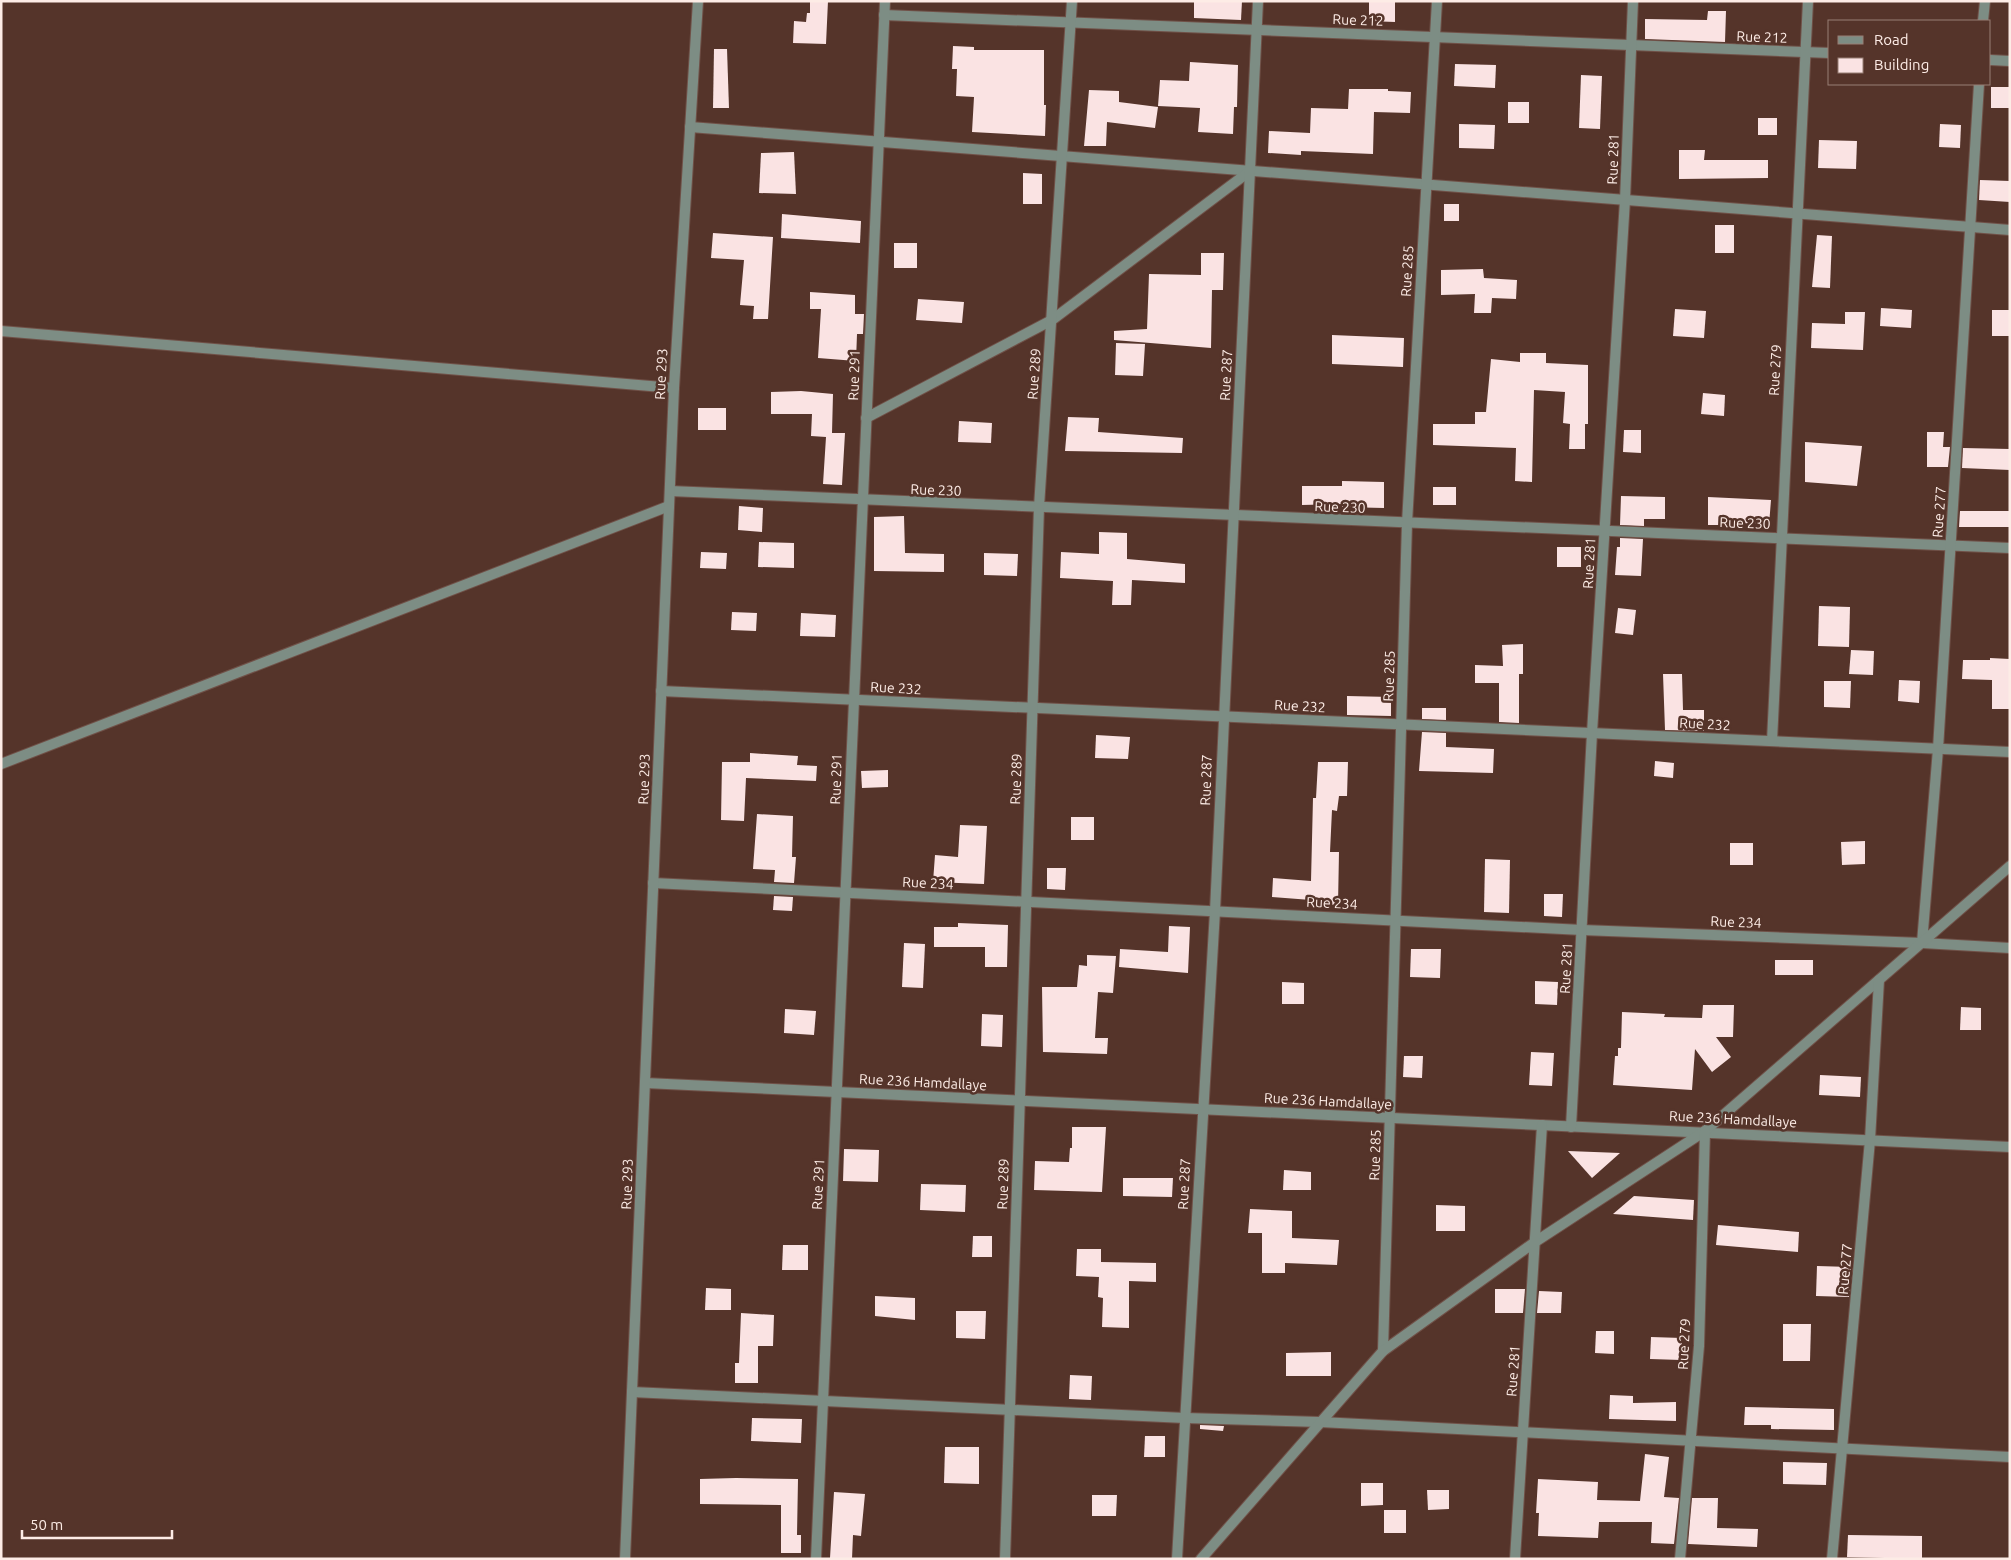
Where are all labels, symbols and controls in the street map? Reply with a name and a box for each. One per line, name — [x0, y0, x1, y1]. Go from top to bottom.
street label: Rue 212 — [1332, 11, 1384, 29]
legend — [1828, 20, 1991, 85]
street label: Rue 212 — [1736, 28, 1788, 46]
text: Road — [1874, 31, 1909, 48]
text: Building — [1874, 56, 1929, 73]
street label: Rue 281 — [1604, 133, 1622, 185]
street label: Rue 285 — [1398, 245, 1416, 297]
street label: Rue 279 — [1766, 344, 1784, 396]
street label: Rue 293 — [652, 348, 670, 400]
street label: Rue 289 — [1024, 348, 1044, 400]
street label: Rue 291 — [845, 349, 863, 401]
street label: Rue 287 — [1217, 349, 1235, 401]
street label: Rue 230 — [910, 481, 962, 499]
street label: Rue 277 — [1929, 486, 1949, 538]
street label: Rue 230 — [1314, 498, 1366, 516]
street label: Rue 230 — [1719, 514, 1771, 532]
street label: Rue 281 — [1580, 537, 1598, 589]
street label: Rue 285 — [1380, 650, 1398, 702]
street label: Rue 232 — [870, 679, 922, 697]
street label: Rue 232 — [1274, 697, 1326, 715]
street label: Rue 232 — [1679, 715, 1731, 733]
street label: Rue 293 — [635, 753, 653, 805]
street label: Rue 291 — [827, 753, 845, 805]
street label: Rue 289 — [1007, 753, 1025, 805]
street label: Rue 287 — [1197, 754, 1215, 806]
street label: Rue 234 — [902, 874, 954, 892]
street label: Rue 234 — [1306, 894, 1358, 912]
street label: Rue 234 — [1710, 913, 1762, 931]
street label: Rue 281 — [1557, 942, 1575, 994]
street label: Rue 236 Hamdallaye — [859, 1071, 987, 1093]
street label: Rue 236 Hamdallaye — [1264, 1090, 1392, 1112]
street label: Rue 236 Hamdallaye — [1669, 1108, 1797, 1130]
street label: Rue 285 — [1366, 1129, 1384, 1181]
street label: Rue 293 — [618, 1158, 636, 1210]
street label: Rue 291 — [809, 1158, 827, 1210]
street label: Rue 289 — [994, 1158, 1012, 1210]
street label: Rue 287 — [1175, 1158, 1193, 1210]
street label: Rue 277 — [1835, 1243, 1855, 1295]
street label: Rue 279 — [1675, 1318, 1693, 1370]
street label: Rue 281 — [1503, 1345, 1523, 1397]
scale bar — [22, 1508, 172, 1540]
text: 50 m — [30, 1516, 63, 1533]

